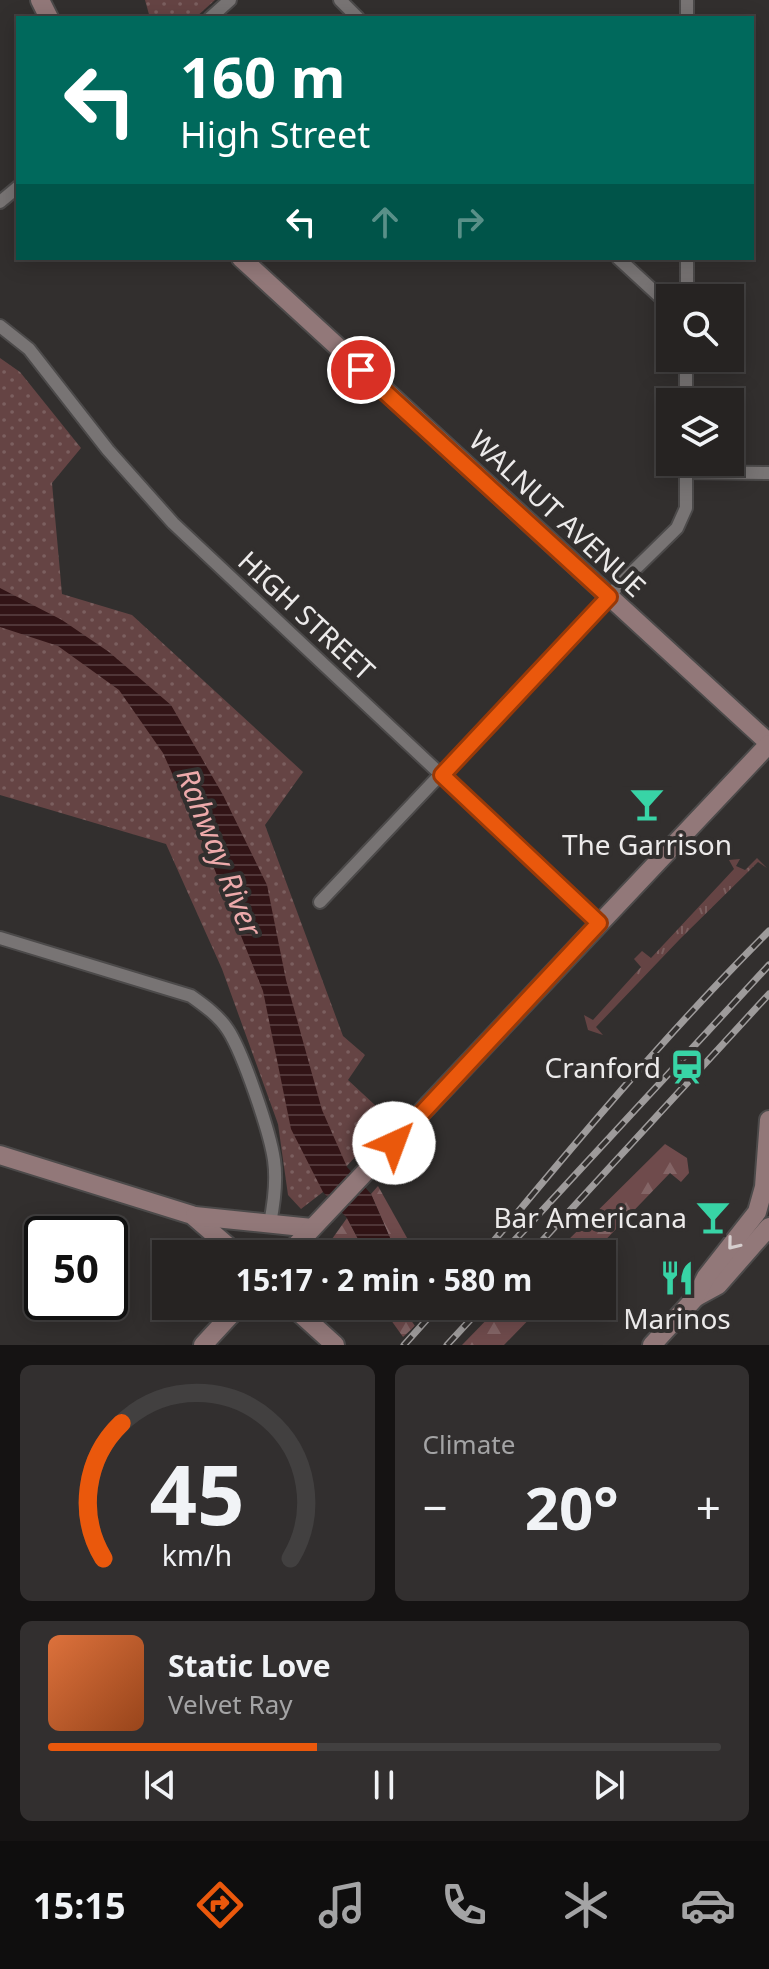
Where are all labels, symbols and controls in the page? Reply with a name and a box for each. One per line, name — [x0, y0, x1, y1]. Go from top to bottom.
text: 160 m — [180, 38, 345, 114]
icon: left — [48, 48, 152, 152]
text: High Street — [180, 110, 370, 159]
icon: left — [279, 200, 323, 244]
icon: ahead — [363, 200, 407, 244]
icon: right — [447, 200, 491, 244]
map controls — [656, 284, 744, 476]
button: search — [656, 284, 744, 372]
pin — [327, 336, 395, 404]
icon: arrive — [339, 348, 383, 392]
button: layers — [656, 388, 744, 476]
street label: WALNUT AVENUE — [461, 421, 655, 605]
street label: HIGH STREET — [231, 542, 384, 688]
water label: Rahway River — [168, 762, 273, 943]
bar icon: The Garrison — [628, 785, 666, 823]
place label: The Garrison — [562, 825, 732, 863]
place label: Cranford — [544, 1048, 661, 1086]
station icon: Cranford — [668, 1048, 706, 1086]
position arrow — [352, 1101, 436, 1185]
place label: Bar Americana — [493, 1198, 687, 1236]
bar icon: Bar Americana — [694, 1198, 732, 1236]
speed limit sign: 50 — [24, 1216, 128, 1320]
one-way arrow — [728, 1235, 743, 1249]
text: 15:17 · 2 min · 580 m — [236, 1259, 532, 1300]
restaurant icon: Marinos — [658, 1259, 696, 1297]
place label: Marinos — [623, 1299, 731, 1337]
text: Climate — [423, 1426, 515, 1462]
text: 45 — [150, 1436, 245, 1549]
text: 20° — [525, 1466, 619, 1548]
text: − — [423, 1477, 448, 1537]
text: + — [696, 1477, 721, 1537]
text: km/h — [162, 1535, 232, 1574]
text: Static Love — [168, 1645, 331, 1686]
text: Velvet Ray — [168, 1686, 293, 1722]
icon: previous — [138, 1763, 182, 1807]
icon: pause — [362, 1763, 406, 1807]
icon: next — [587, 1763, 631, 1807]
icon: directions — [192, 1877, 248, 1933]
icon: music — [314, 1877, 370, 1933]
icon: phone — [436, 1877, 492, 1933]
icon: climate — [558, 1877, 614, 1933]
icon: car — [680, 1877, 736, 1933]
text: 15:15 — [33, 1881, 126, 1930]

